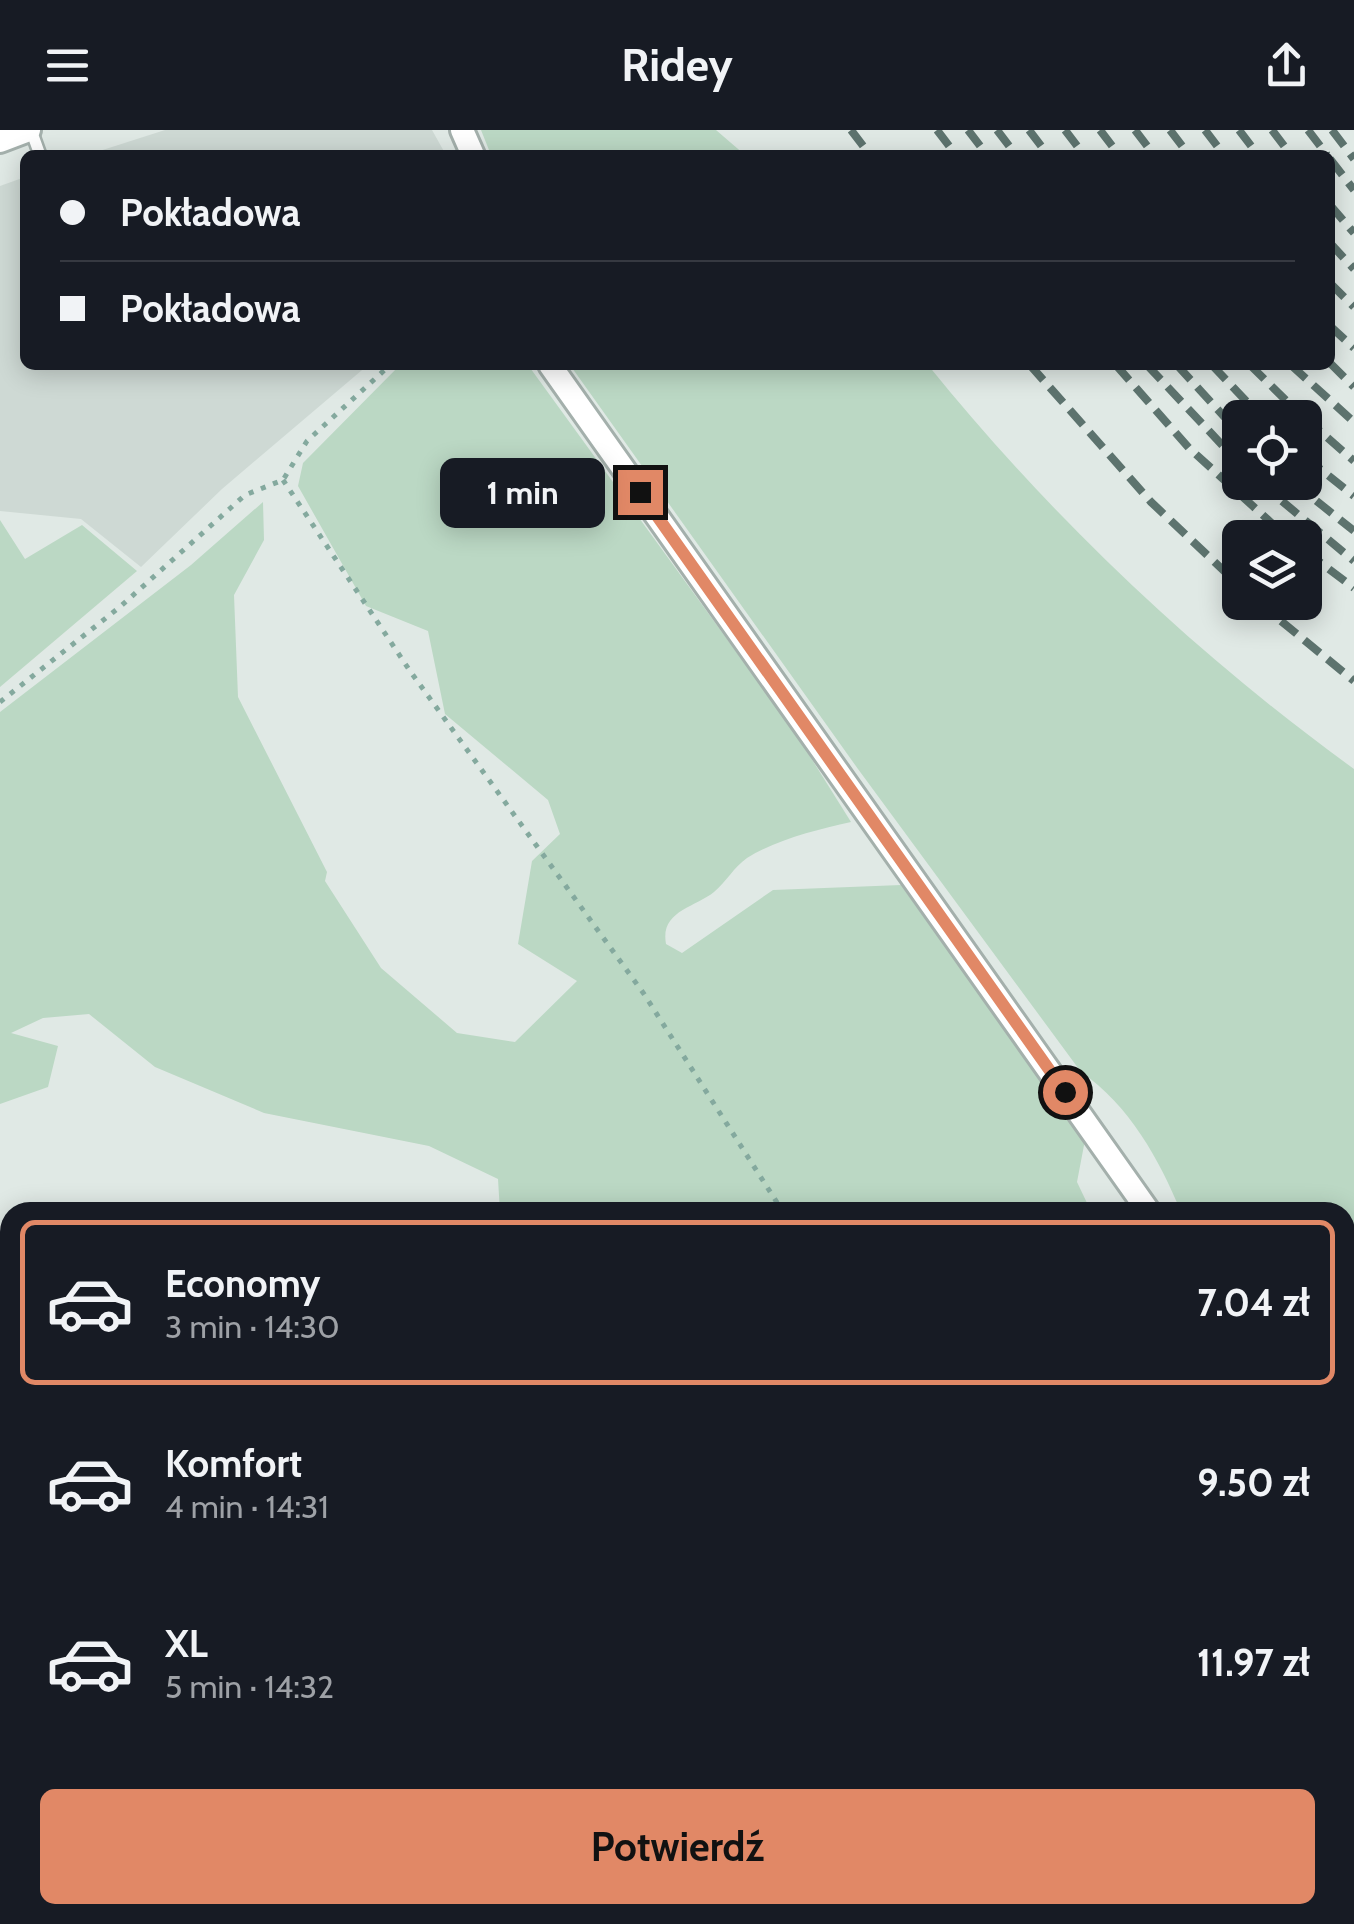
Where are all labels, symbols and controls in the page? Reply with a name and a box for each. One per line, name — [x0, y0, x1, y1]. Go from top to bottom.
icon: menu — [40, 38, 95, 93]
text: Ridey — [621, 38, 733, 92]
icon: share — [1259, 38, 1314, 93]
text: Pokładowa — [120, 189, 300, 236]
text: Pokładowa — [120, 285, 300, 332]
map controls — [1222, 400, 1322, 620]
button: locate — [1222, 400, 1322, 500]
callout: 1 min — [440, 457, 605, 527]
route end — [618, 470, 663, 515]
text: 1 min — [486, 473, 559, 512]
button: layers — [1222, 520, 1322, 620]
route start — [1043, 1070, 1088, 1115]
icon: car — [45, 1258, 135, 1348]
text: Economy — [165, 1260, 320, 1307]
text: 7.04 zł — [1197, 1279, 1310, 1326]
text: 3 min · 14:30 — [165, 1307, 340, 1346]
icon: car — [45, 1438, 135, 1528]
text: Komfort — [165, 1440, 302, 1487]
text: 9.50 zł — [1197, 1459, 1310, 1506]
text: 4 min · 14:31 — [165, 1487, 329, 1526]
icon: car — [45, 1618, 135, 1708]
text: XL — [165, 1620, 208, 1667]
text: 11.97 zł — [1197, 1639, 1310, 1686]
text: 5 min · 14:32 — [165, 1667, 334, 1706]
button: Potwierdź — [40, 1789, 1315, 1904]

